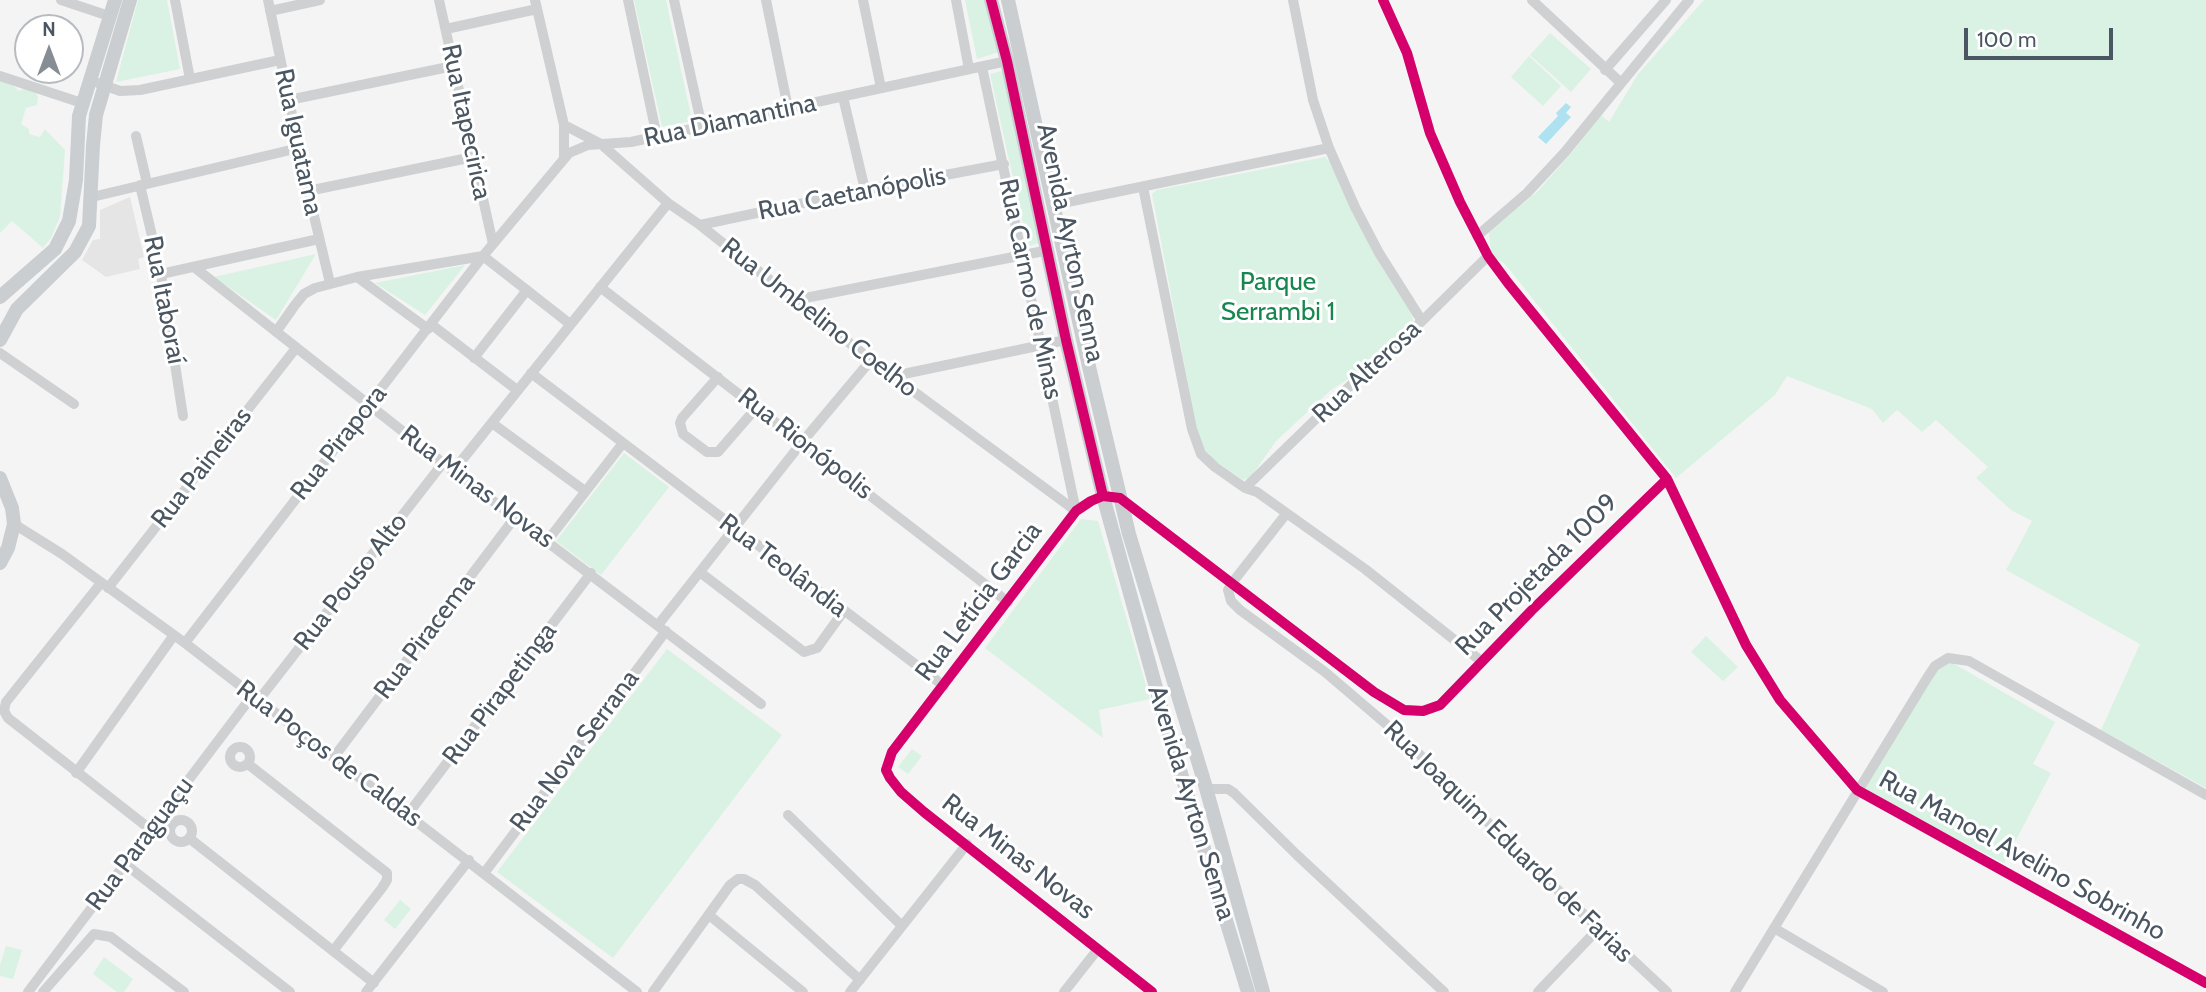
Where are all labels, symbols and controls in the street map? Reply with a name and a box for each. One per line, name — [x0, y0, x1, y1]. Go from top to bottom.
north arrow — [14, 14, 84, 84]
scale bar — [1968, 14, 2117, 58]
text: N — [42, 18, 56, 41]
text: 100 m — [1977, 27, 2036, 52]
street label: Rua Itapecirica — [434, 41, 498, 203]
street label: Rua Iguatama — [267, 66, 329, 218]
street label: Rua Diamantina — [641, 88, 819, 154]
street label: Avenida Ayrton Senna — [1029, 121, 1111, 365]
street label: Rua Caetanópolis — [756, 161, 948, 227]
street label: Rua Carmo de Minas — [991, 176, 1069, 402]
street label: Rua Umbelino Coelho — [715, 232, 923, 404]
street label: Rua Itaboraí — [136, 233, 192, 367]
park label: Parque Serrambi 1 — [1221, 266, 1335, 328]
street label: Rua Alterosa — [1306, 314, 1428, 430]
street label: Rua Pirapora — [284, 379, 394, 507]
street label: Rua Rionópolis — [731, 382, 879, 506]
street label: Rua Paineiras — [145, 401, 259, 535]
street label: Rua Minas Novas — [394, 419, 560, 555]
street label: Rua Projetada 1009 — [1449, 487, 1625, 663]
street label: Rua Pouso Alto — [288, 507, 414, 657]
street label: Rua Teolândia — [713, 508, 853, 624]
street label: Rua Letícia Garcia — [909, 516, 1049, 688]
street label: Rua Piracema — [368, 568, 482, 706]
street label: Rua Pirapetinga — [436, 617, 564, 771]
street label: Rua Nova Serrana — [504, 664, 646, 838]
street label: Rua Poços de Caldas — [230, 674, 428, 834]
street label: Avenida Ayrton Senna — [1140, 682, 1242, 924]
street label: Rua Joaquim Eduardo de Farias — [1377, 715, 1639, 969]
street label: Rua Manoel Avelino Sobrinho — [1873, 764, 2171, 948]
street label: Rua Paraguaçu — [80, 771, 200, 917]
street label: Rua Minas Novas — [935, 788, 1101, 926]

